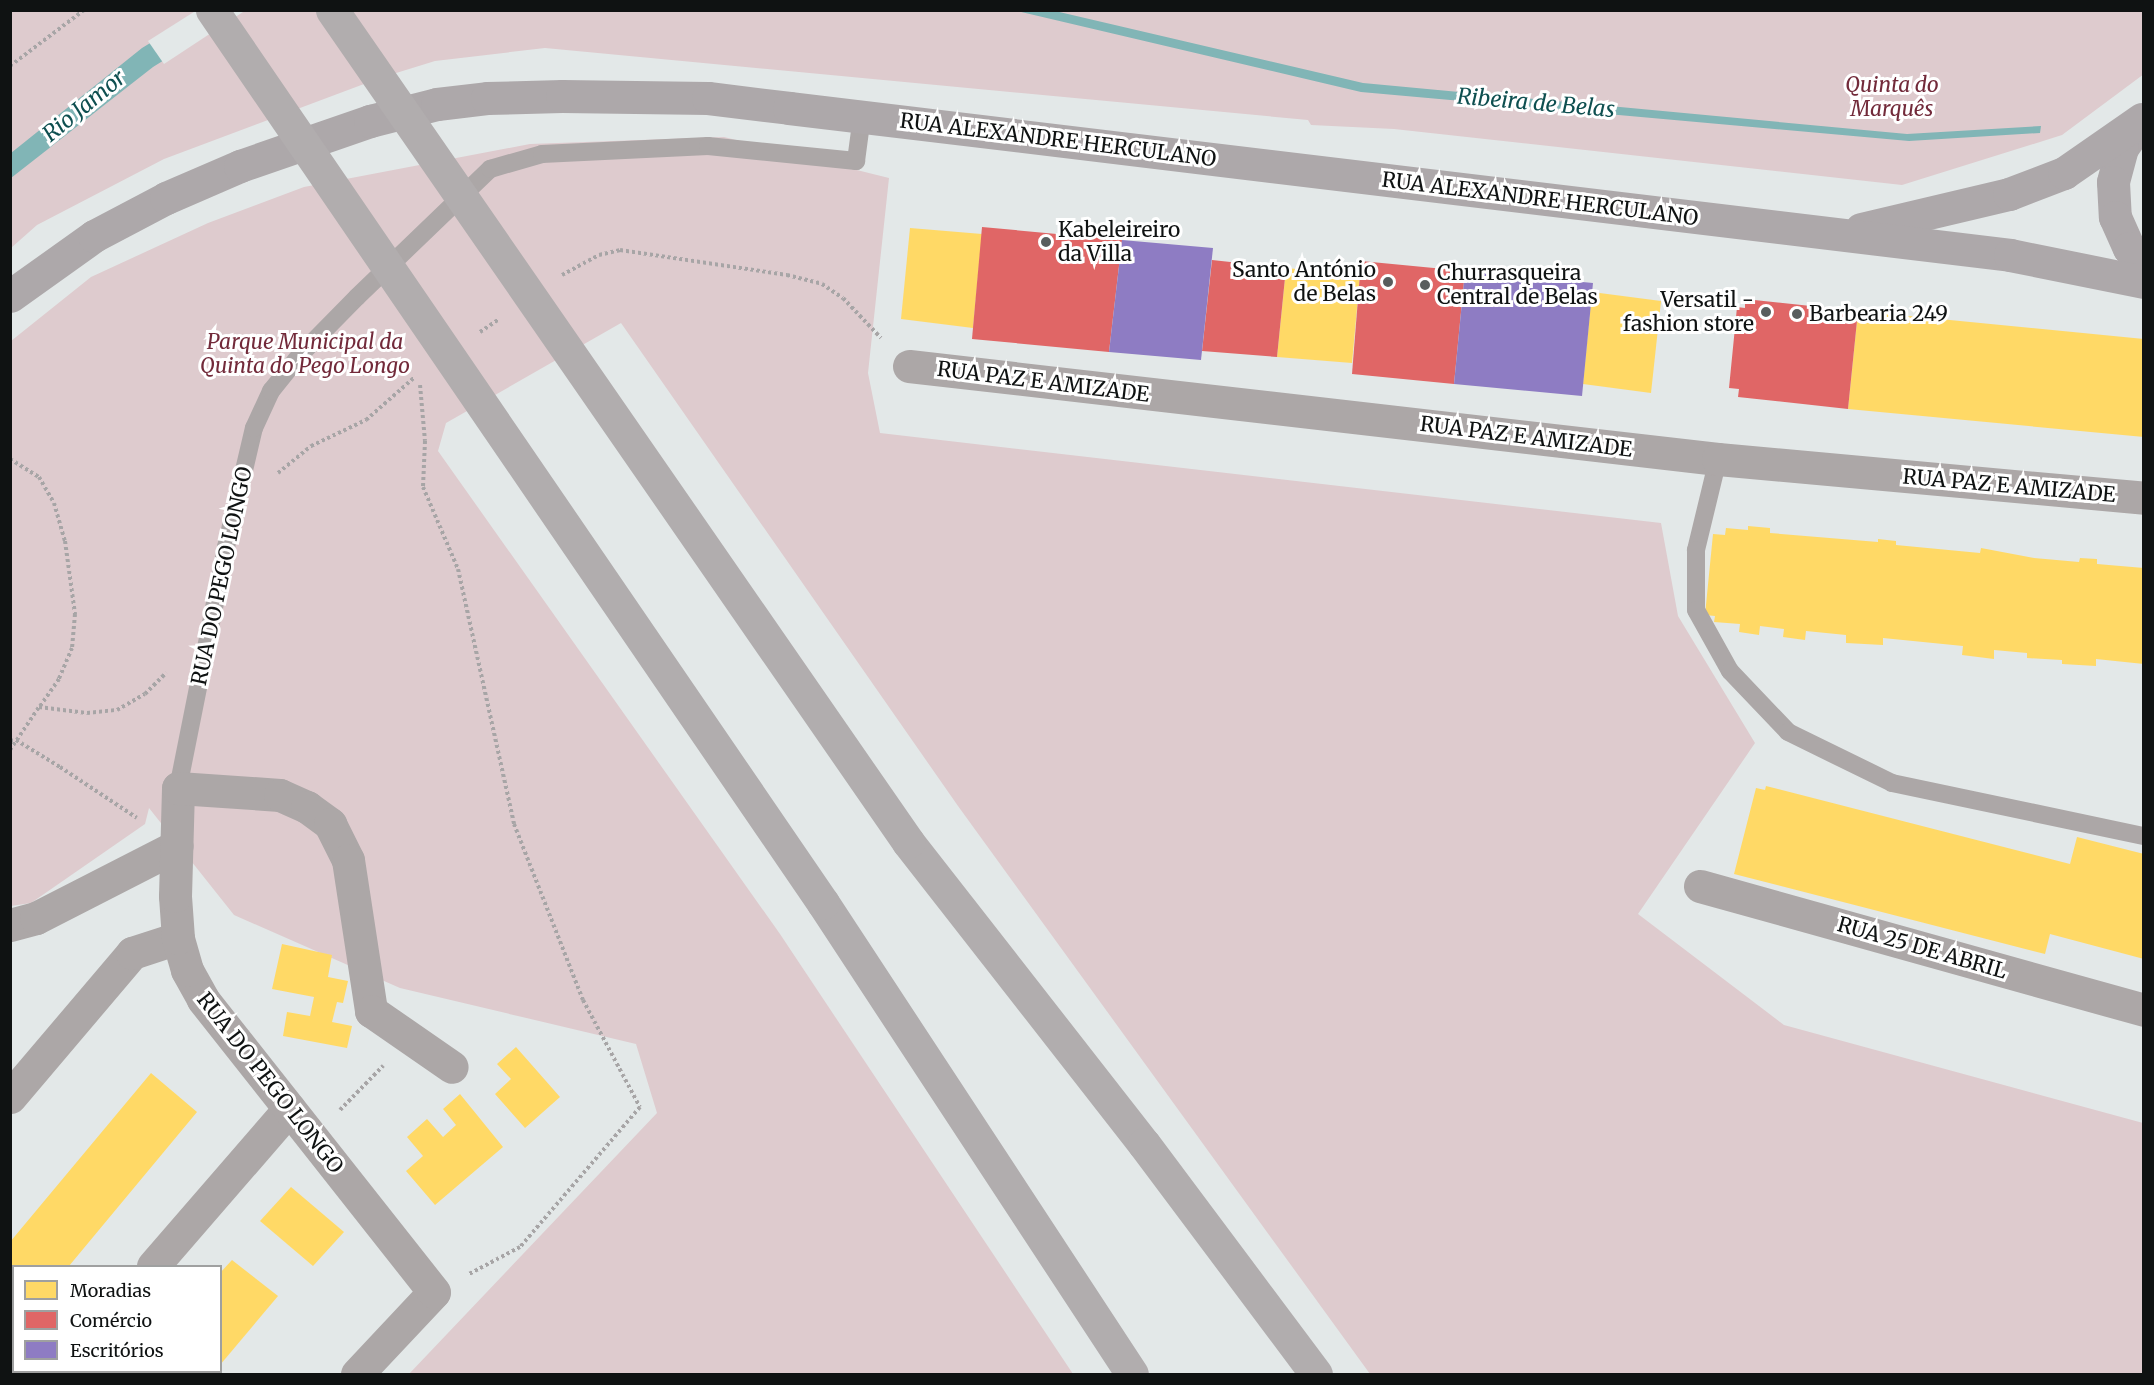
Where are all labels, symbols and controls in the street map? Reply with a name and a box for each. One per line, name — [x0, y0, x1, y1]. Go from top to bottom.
water label: Rio Jamor — [37, 65, 131, 147]
park label: Quinta do Marquês — [1845, 72, 1939, 122]
water label: Ribeira de Belas — [1456, 83, 1616, 123]
street label: RUA ALEXANDRE HERCULANO — [898, 108, 1218, 172]
street label: RUA ALEXANDRE HERCULANO — [1380, 167, 1700, 231]
place label: Kabeleireiro da Villa — [1058, 217, 1180, 267]
marker: Kabeleireiro da Villa — [1039, 235, 1053, 249]
place label: Santo António de Belas — [1232, 257, 1376, 307]
place label: Churrasqueira Central de Belas — [1437, 260, 1598, 310]
marker: Santo António de Belas — [1381, 275, 1395, 289]
marker: Churrasqueira Central de Belas — [1418, 278, 1432, 292]
place label: Versatil - fashion store — [1623, 287, 1754, 337]
place label: Barbearia 249 — [1809, 301, 1948, 327]
marker: Versatil - fashion store — [1759, 305, 1773, 319]
marker: Barbearia 249 — [1790, 307, 1804, 321]
park label: Parque Municipal da Quinta do Pego Longo — [200, 329, 410, 379]
street label: RUA PAZ E AMIZADE — [935, 356, 1151, 408]
street label: RUA PAZ E AMIZADE — [1418, 411, 1634, 463]
street label: RUA DO PEGO LONGO — [187, 464, 257, 688]
street label: RUA PAZ E AMIZADE — [1902, 464, 2116, 508]
street label: RUA 25 DE ABRIL — [1834, 912, 2010, 984]
street label: RUA DO PEGO LONGO — [191, 987, 349, 1179]
legend — [12, 1265, 222, 1373]
text: Moradias — [70, 1279, 151, 1302]
text: Comércio — [70, 1309, 152, 1332]
text: Escritórios — [70, 1339, 164, 1362]

